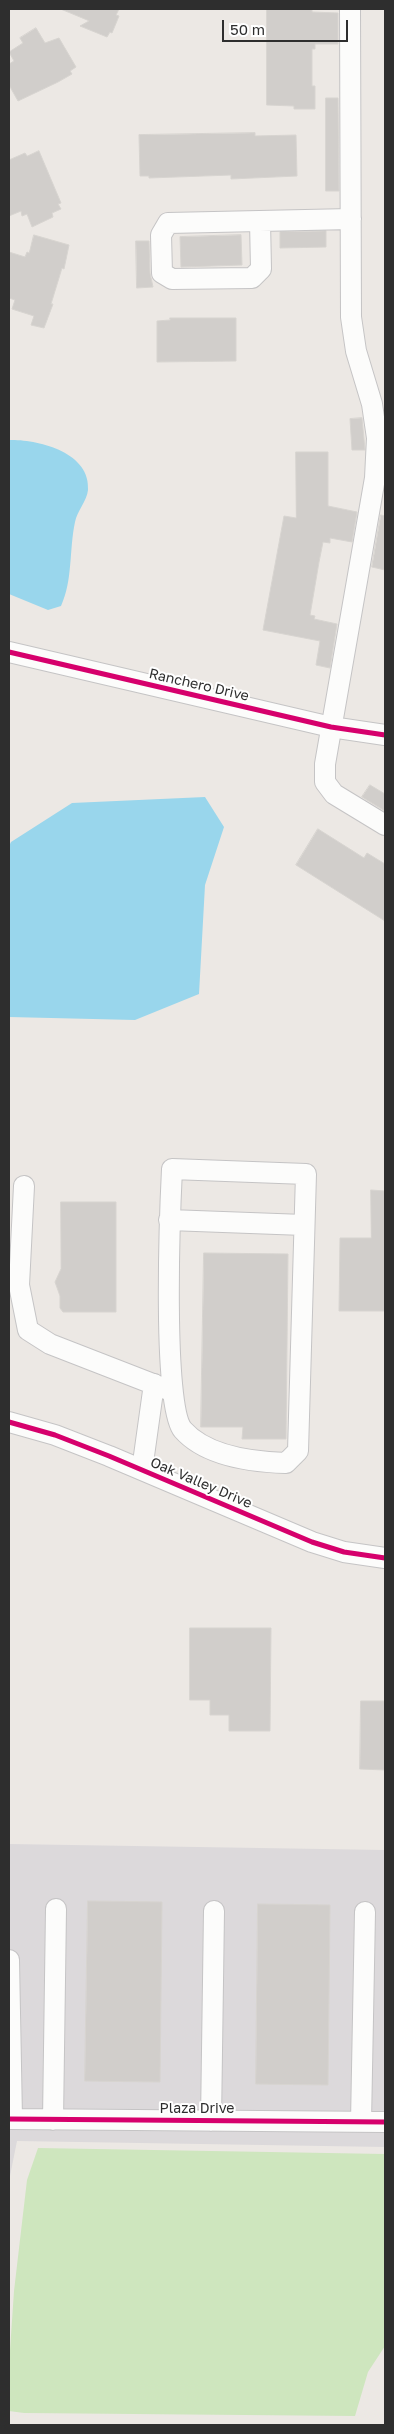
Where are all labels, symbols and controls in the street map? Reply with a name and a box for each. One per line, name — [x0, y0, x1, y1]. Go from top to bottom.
scale bar — [224, 10, 350, 42]
text: 50 m — [230, 20, 265, 38]
street label: Ranchero Drive — [147, 665, 251, 705]
street label: Oak Valley Drive — [148, 1454, 254, 1512]
street label: Plaza Drive — [160, 2101, 234, 2117]

